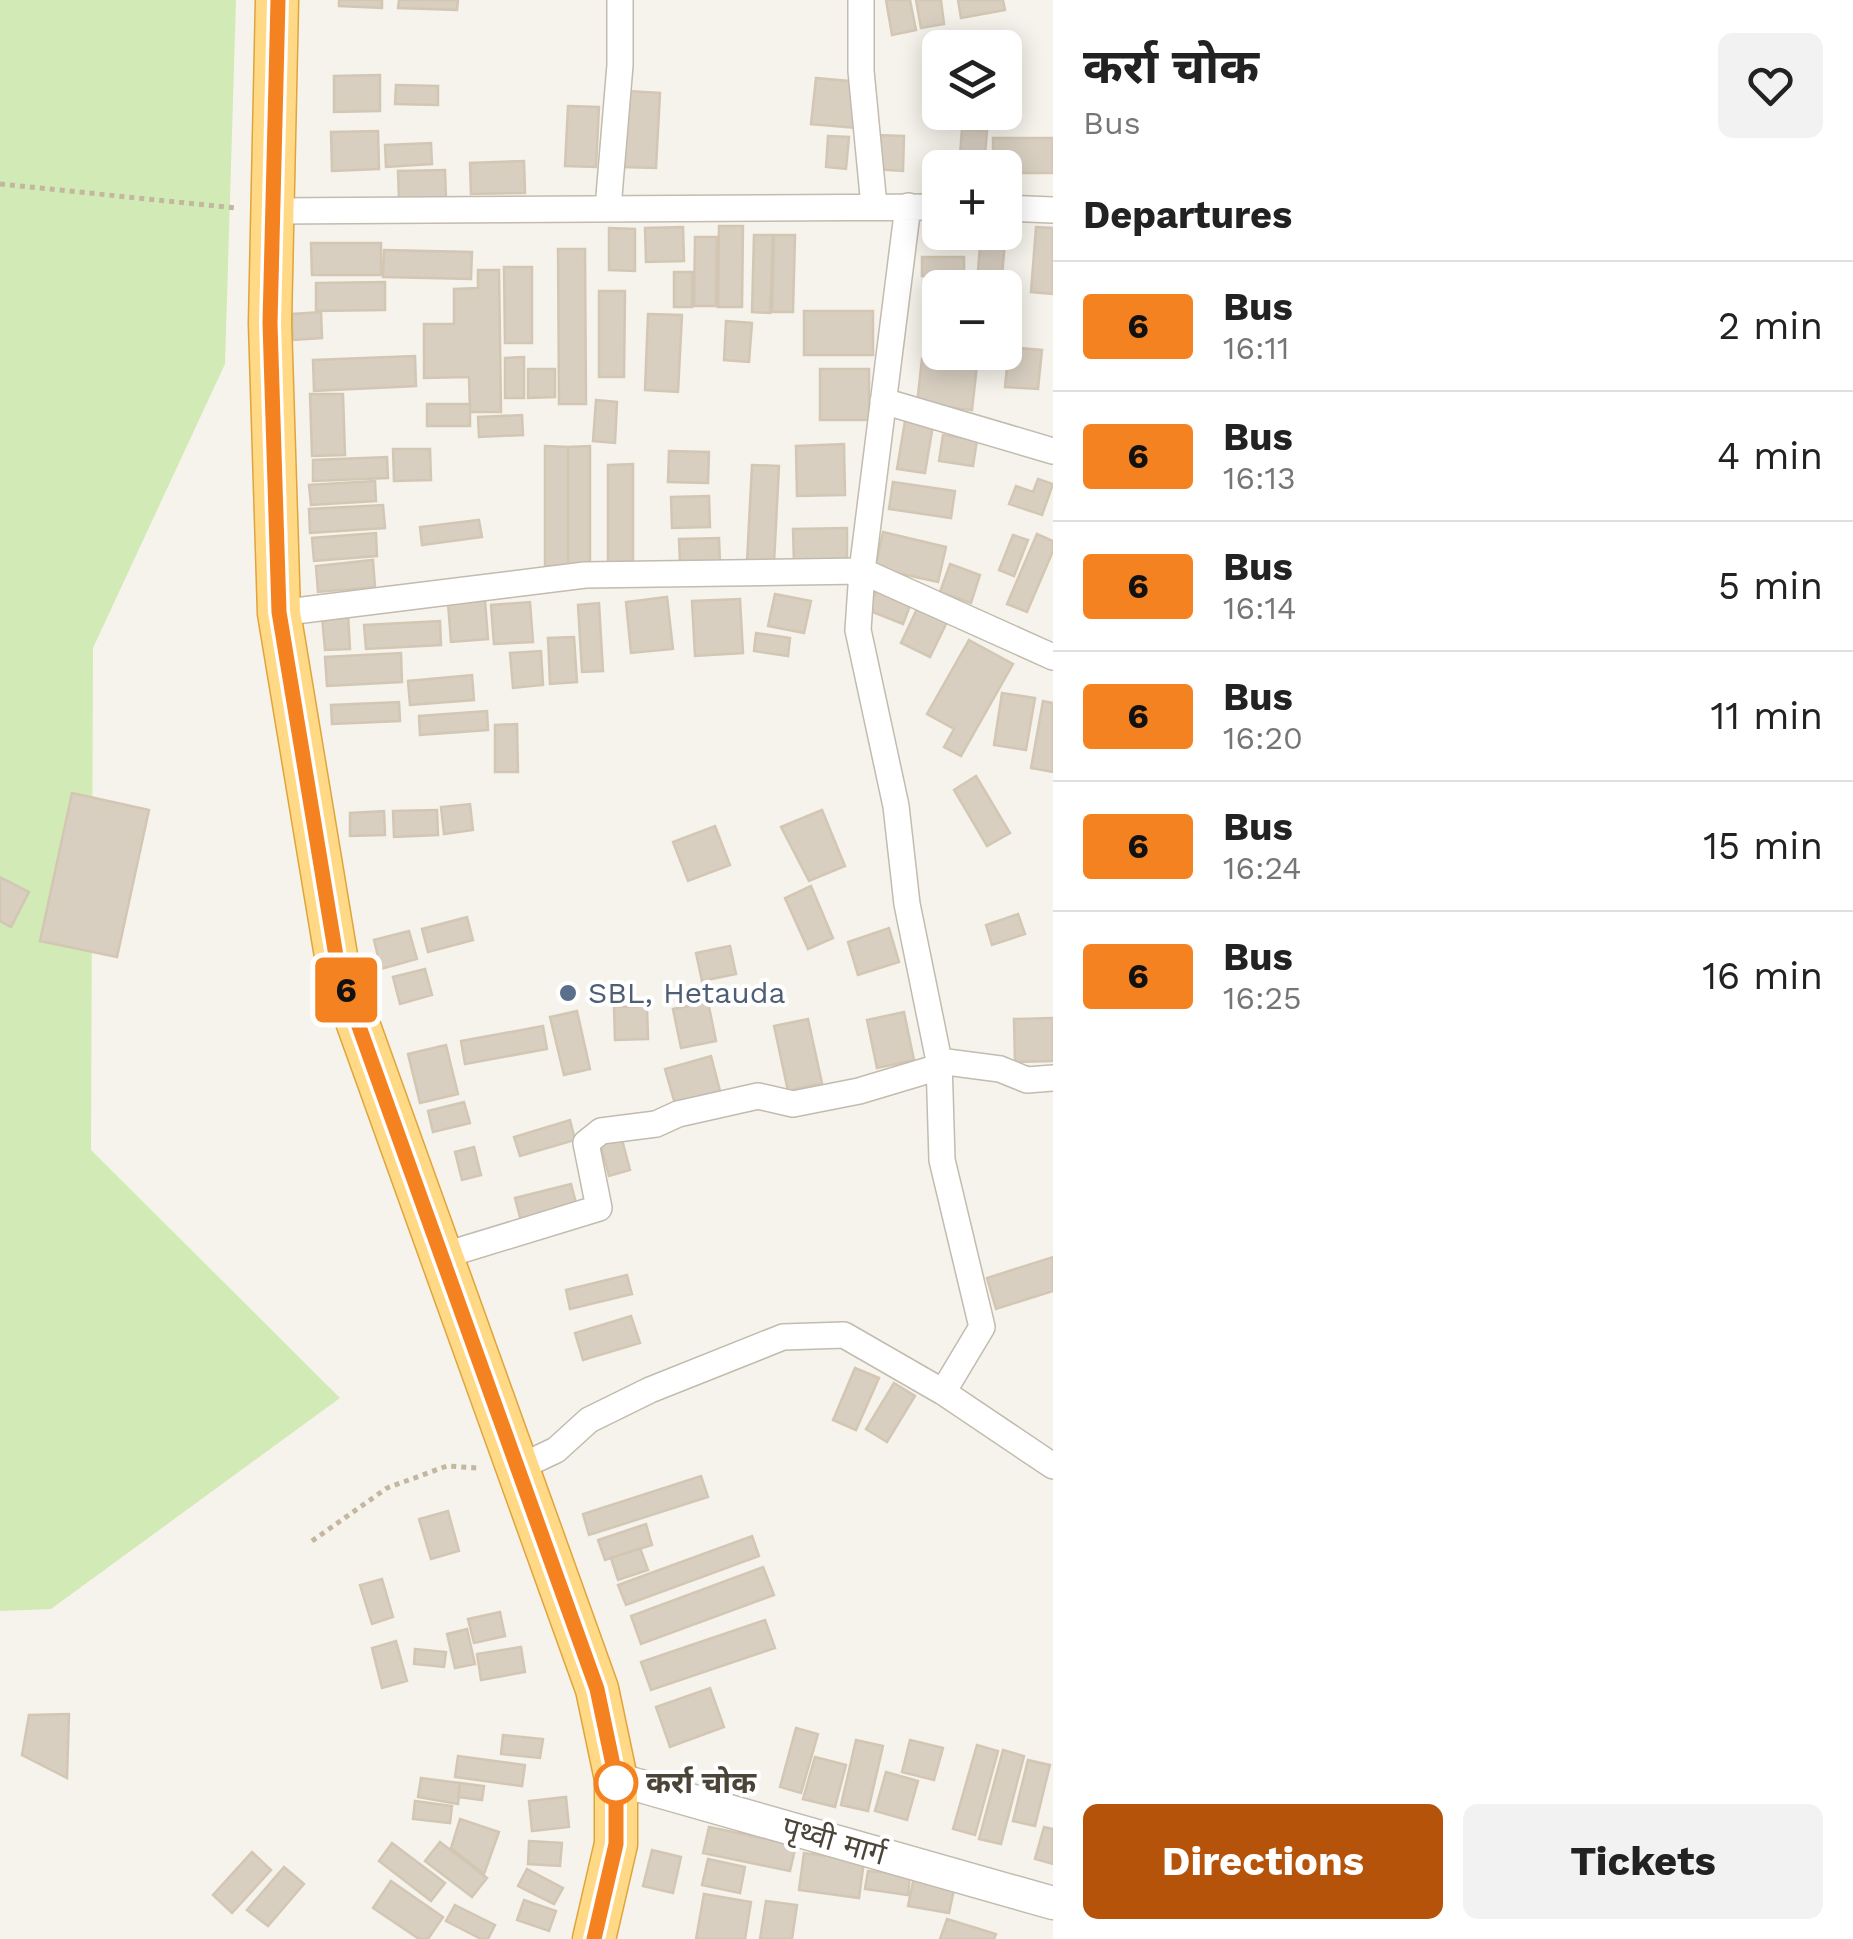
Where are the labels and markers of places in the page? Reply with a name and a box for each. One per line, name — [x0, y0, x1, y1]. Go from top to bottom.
place label: SBL, Hetauda — [588, 975, 785, 1010]
marker: SBL, Hetauda — [557, 982, 579, 1004]
marker: कर्रा चोक — [595, 1762, 637, 1804]
place label: कर्रा चोक — [646, 1765, 757, 1800]

